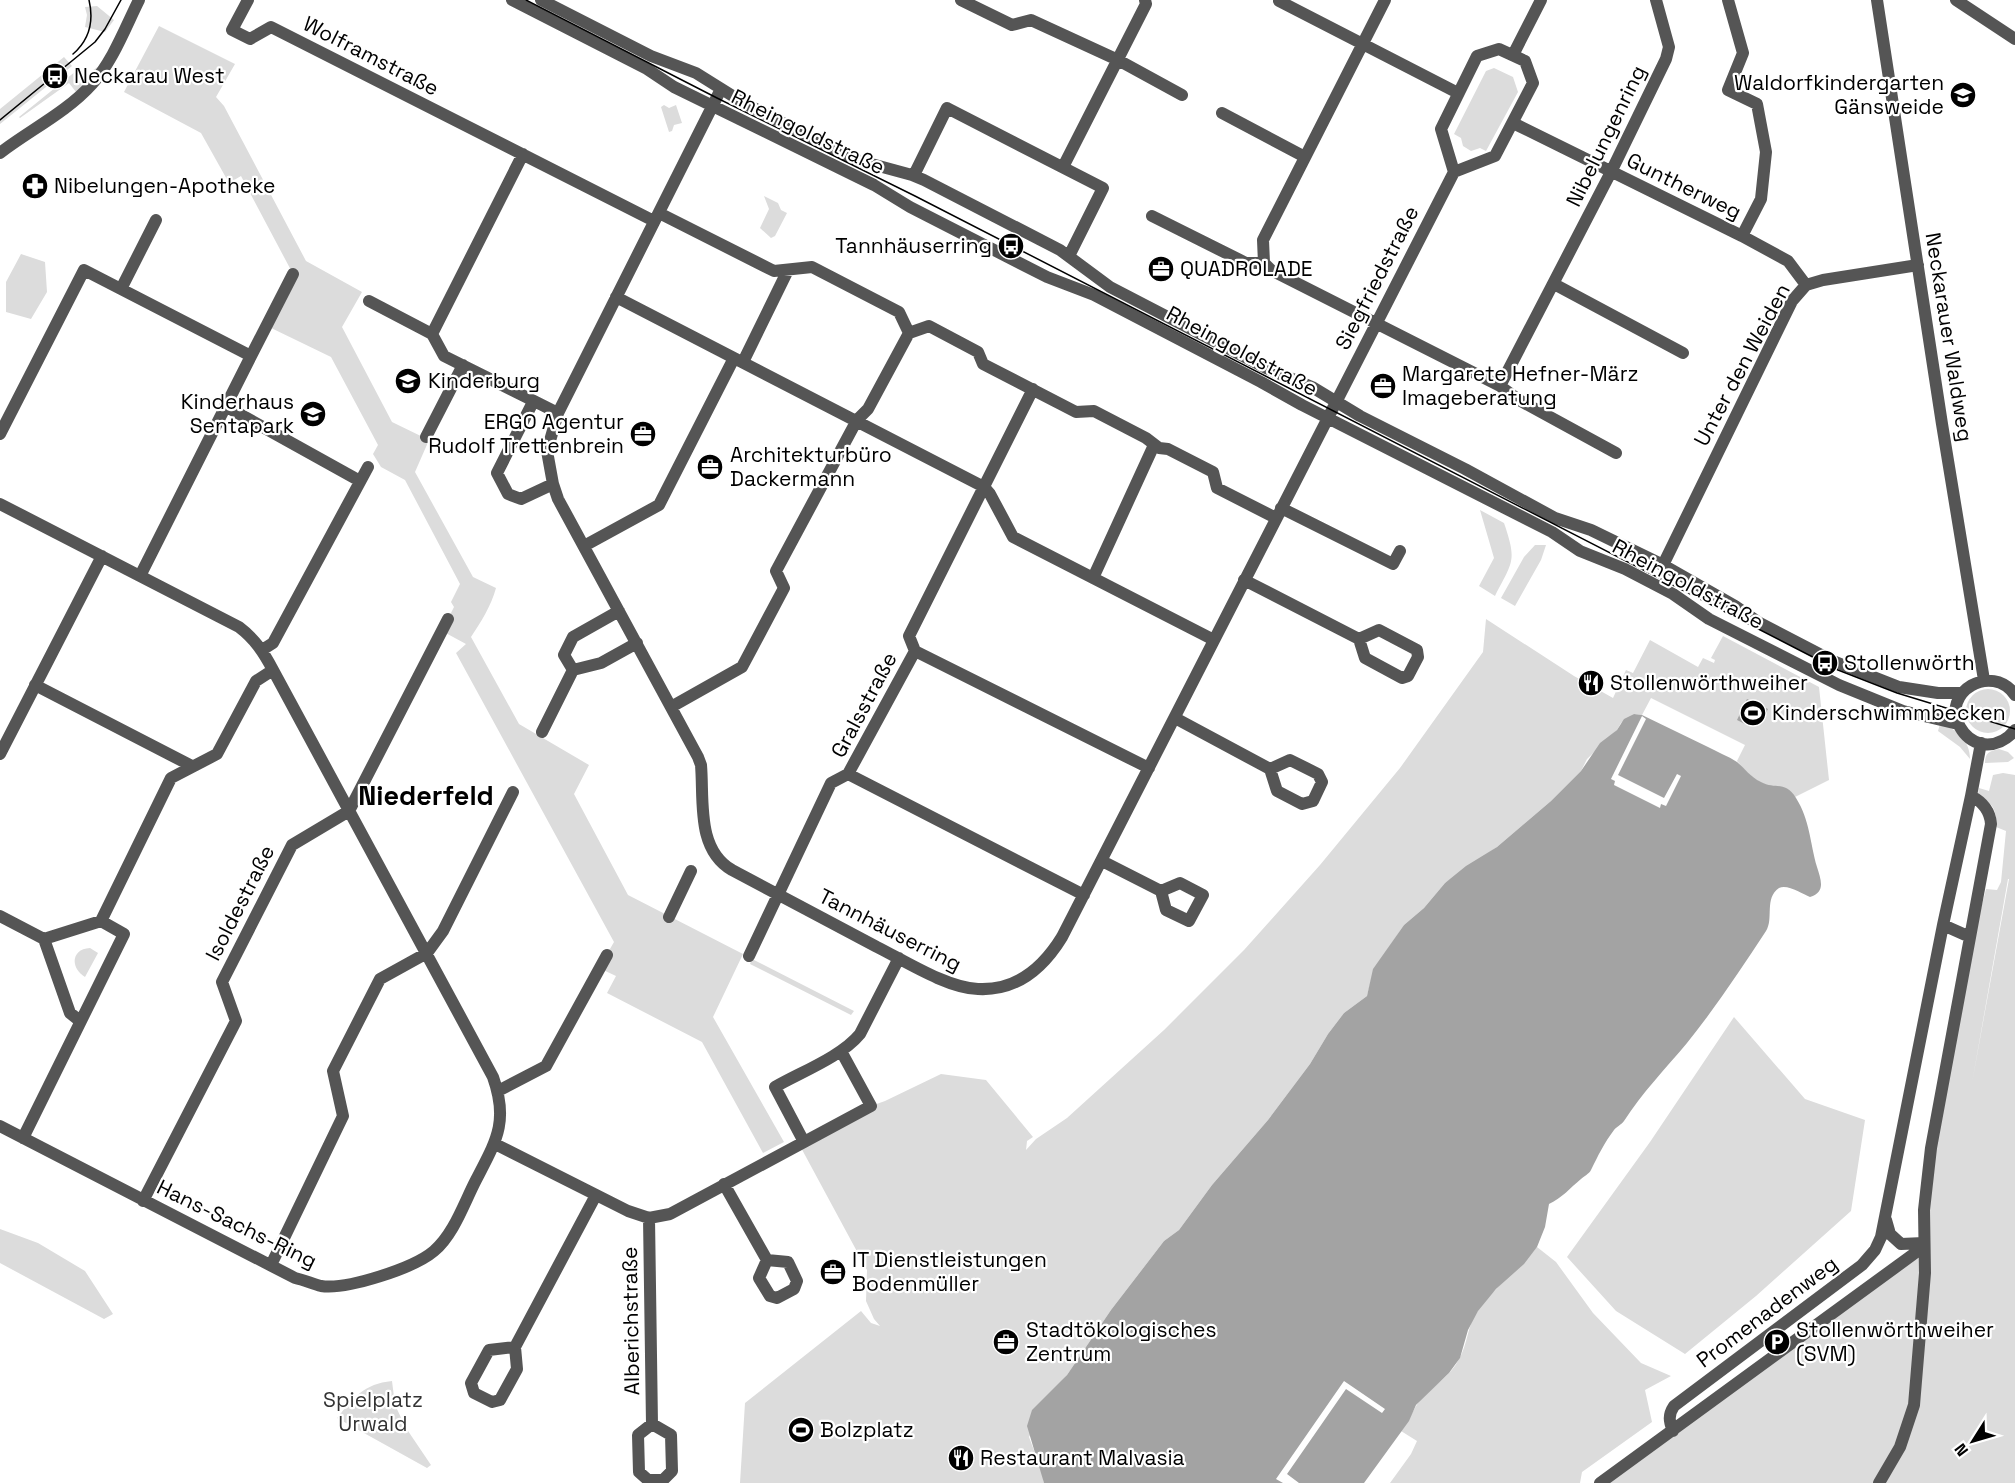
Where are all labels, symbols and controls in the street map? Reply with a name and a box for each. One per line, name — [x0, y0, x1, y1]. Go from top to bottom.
street label: Wolframstraße — [299, 10, 444, 101]
bus stop icon: Neckarau West — [40, 61, 70, 91]
street label: Nibelungenring — [1560, 61, 1651, 211]
place label: Neckarau West — [74, 62, 225, 89]
place label: Waldorfkindergarten Gänsweide — [1734, 69, 1944, 120]
school or university icon: Waldorfkindergarten Gänsweide — [1948, 80, 1978, 110]
street label: Rheingoldstraße — [727, 83, 889, 180]
street label: Guntherweg — [1622, 146, 1746, 225]
pharmacy icon: Nibelungen-Apotheke — [20, 171, 50, 201]
place label: Nibelungen-Apotheke — [54, 172, 275, 199]
street label: Siegfriedstraße — [1329, 201, 1424, 354]
street label: Neckarauer Waldweg — [1920, 230, 1979, 443]
bus stop icon: Tannhäuserring — [996, 231, 1026, 261]
place label: Tannhäuserring — [835, 232, 992, 259]
office icon: QUADROLADE — [1146, 254, 1176, 284]
place label: QUADROLADE — [1180, 255, 1313, 282]
street label: Unter den Weiden — [1687, 279, 1796, 451]
street label: Rheingoldstraße — [1162, 299, 1322, 402]
place label: Margarete Hefner-März Imageberatung — [1402, 360, 1639, 411]
school or university icon: Kinderburg — [393, 366, 423, 396]
place label: Kinderburg — [428, 367, 540, 394]
office icon: Margarete Hefner-März Imageberatung — [1368, 371, 1398, 401]
place label: Kinderhaus Sentapark — [181, 388, 294, 439]
school or university icon: Kinderhaus Sentapark — [298, 399, 328, 429]
place label: ERGO Agentur Rudolf Trettenbrein — [428, 408, 624, 459]
office icon: ERGO Agentur Rudolf Trettenbrein — [628, 419, 658, 449]
place label: Architekturbüro Dackermann — [730, 441, 892, 492]
office icon: Architekturbüro Dackermann — [695, 452, 725, 482]
street label: Rheingoldstraße — [1608, 532, 1768, 635]
street label: Gralsstraße — [825, 647, 903, 762]
bus stop icon: Stollenwörth — [1810, 648, 1840, 678]
place label: Stollenwörth — [1844, 649, 1975, 676]
restaurant icon: Stollenwörthweiher — [1576, 668, 1606, 698]
place label: Stollenwörthweiher — [1610, 669, 1808, 696]
sports icon: Kinderschwimmbecken — [1738, 698, 1768, 728]
place label: Kinderschwimmbecken — [1772, 699, 2006, 726]
district label: Niederfeld — [358, 778, 494, 813]
street label: Isoldestraße — [199, 841, 280, 965]
street label: Tannhäuserring — [814, 882, 966, 977]
street label: Hans-Sachs-Ring — [153, 1173, 322, 1274]
street label: Alberichstraße — [616, 1246, 645, 1396]
place label: IT Dienstleistungen Bodenmüller — [852, 1246, 1047, 1297]
street label: Promenadenweg — [1691, 1250, 1843, 1373]
office icon: IT Dienstleistungen Bodenmüller — [818, 1257, 848, 1287]
place label: Stadtökologisches Zentrum — [1026, 1316, 1217, 1367]
place label: Stollenwörthweiher (SVM) — [1796, 1316, 1994, 1367]
office icon: Stadtökologisches Zentrum — [991, 1327, 1021, 1357]
parking icon: Stollenwörthweiher (SVM) — [1762, 1327, 1792, 1357]
park label: Spielplatz Urwald — [323, 1386, 423, 1437]
north arrow — [1943, 1411, 2003, 1471]
sports icon: Bolzplatz — [786, 1415, 816, 1445]
place label: Bolzplatz — [820, 1416, 914, 1443]
text: N — [1950, 1439, 1973, 1460]
restaurant icon: Restaurant Malvasia — [946, 1443, 976, 1473]
place label: Restaurant Malvasia — [980, 1444, 1185, 1471]

